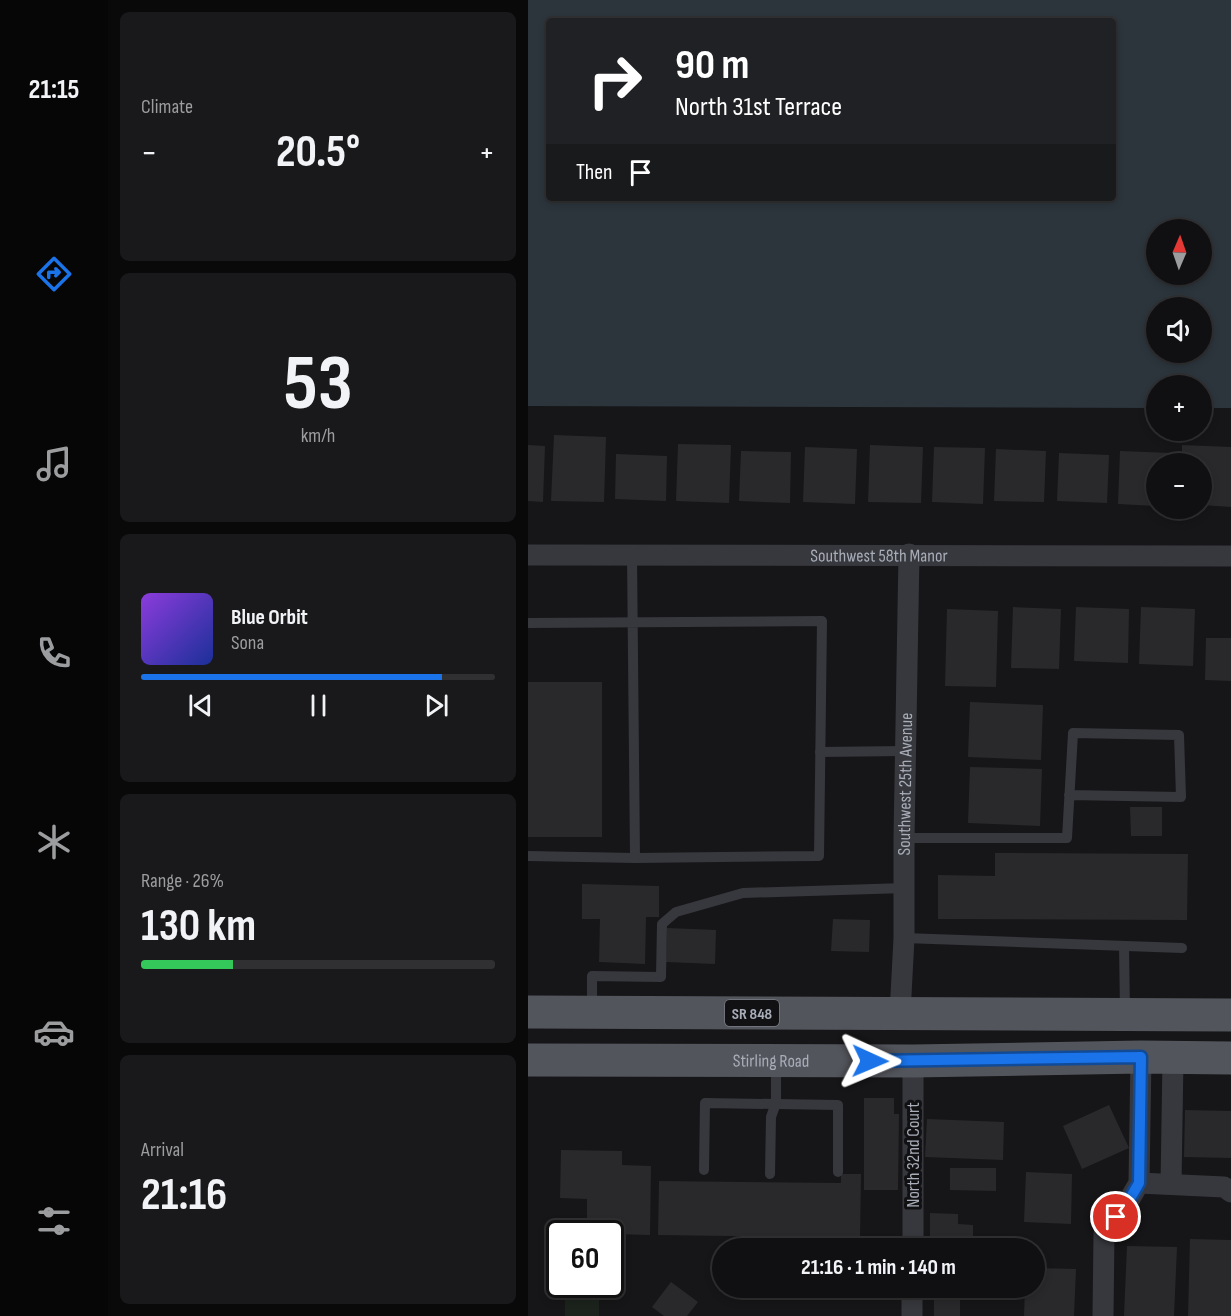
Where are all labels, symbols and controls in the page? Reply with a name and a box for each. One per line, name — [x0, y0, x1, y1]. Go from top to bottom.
text: 90 m — [675, 40, 749, 91]
icon: right — [576, 42, 654, 120]
text: 21:15 — [29, 74, 79, 106]
text: North 31st Terrace — [675, 91, 842, 123]
text: Climate — [141, 95, 193, 119]
text: 20.5° — [276, 125, 360, 180]
text: − — [141, 133, 157, 173]
text: + — [479, 133, 495, 173]
icon: arrive — [624, 156, 657, 189]
text: Then — [576, 159, 612, 186]
north arrow — [1146, 219, 1212, 285]
map controls — [1146, 219, 1212, 519]
icon: directions — [33, 253, 75, 295]
button: sound — [1146, 297, 1212, 363]
text: 53 — [283, 338, 353, 431]
button: + — [1146, 375, 1212, 441]
text: km/h — [301, 424, 335, 448]
icon: music — [33, 443, 75, 485]
button: − — [1146, 453, 1212, 519]
street label: Southwest 58th Manor — [810, 545, 948, 567]
text: Blue Orbit — [231, 604, 308, 631]
text: Sona — [231, 631, 264, 655]
icon: phone — [33, 632, 75, 674]
icon: previous — [184, 689, 217, 722]
icon: pause — [302, 689, 335, 722]
icon: next — [420, 689, 453, 722]
street label: Southwest 25th Avenue — [894, 713, 917, 856]
icon: climate — [33, 821, 75, 863]
text: Range · 26% — [141, 869, 224, 893]
text: 130 km — [141, 899, 256, 954]
road number: SR 848 — [725, 1000, 779, 1026]
icon: car — [33, 1011, 75, 1053]
position arrow — [838, 1029, 902, 1093]
street label: Stirling Road — [733, 1051, 809, 1072]
street label: North 32nd Court — [903, 1102, 924, 1208]
text: Arrival — [141, 1138, 184, 1162]
text: 21:16 — [141, 1168, 227, 1223]
pin — [1090, 1191, 1141, 1242]
icon: filters — [33, 1200, 75, 1242]
icon: arrive — [1099, 1200, 1132, 1233]
speed limit sign: 60 — [546, 1220, 624, 1298]
text: 21:16 · 1 min · 140 m — [801, 1254, 956, 1281]

